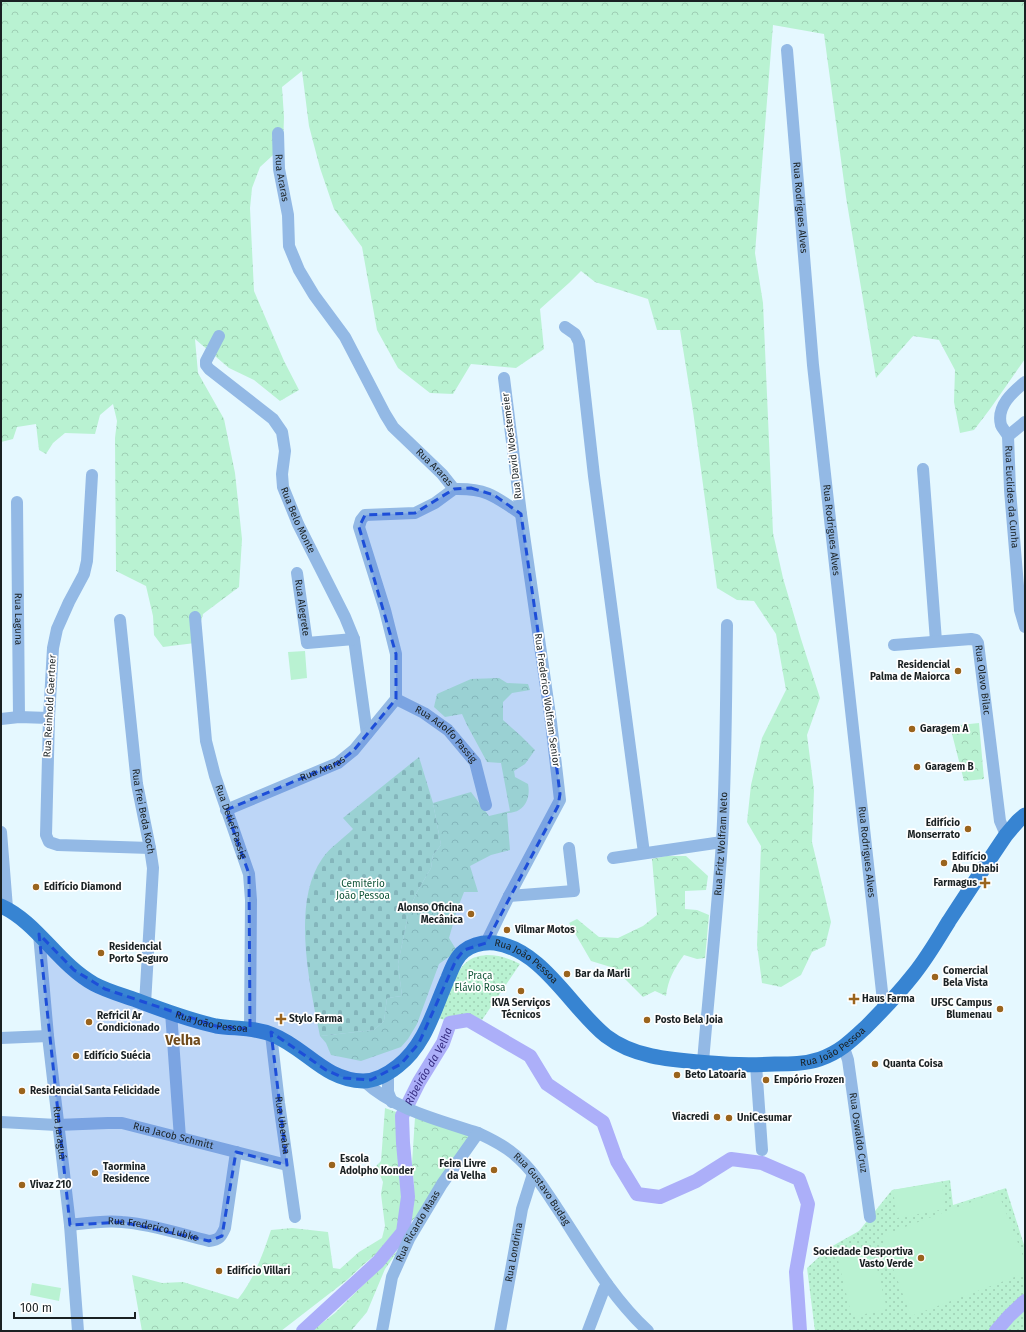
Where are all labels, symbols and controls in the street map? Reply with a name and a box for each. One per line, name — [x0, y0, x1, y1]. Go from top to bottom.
street label: Rua Araras — [273, 154, 291, 203]
street label: Rua Rodrigues Alves — [790, 161, 810, 254]
street label: Rua David Woestemeier — [499, 392, 524, 500]
street label: Rua Euclides da Cunha — [1002, 445, 1021, 549]
street label: Rua Araras — [413, 446, 456, 489]
street label: Rua Rodrigues Alves — [820, 484, 842, 577]
street label: Rua Belo Monte — [278, 485, 318, 555]
street label: Rua Alegrete — [292, 578, 312, 637]
street label: Rua Laguna — [12, 593, 24, 645]
street label: Rua Frederico Wolfram Senior — [532, 633, 562, 768]
street label: Rua Olavo Bilac — [972, 644, 993, 716]
street label: Rua Reinhold Gaertner — [41, 654, 59, 758]
place label: Residencial Palma de Maiorca — [870, 659, 951, 683]
marker: Residencial Palma de Maiorca — [953, 666, 963, 676]
street label: Rua Adolfo Passig — [413, 703, 480, 766]
place label: Garagem A — [920, 723, 970, 735]
marker: Garagem A — [907, 724, 917, 734]
street label: Rua Araras — [298, 753, 348, 784]
place label: Garagem B — [925, 761, 974, 773]
marker: Garagem B — [912, 762, 922, 772]
street label: Rua Frei Beda Koch — [129, 768, 157, 855]
street label: Rua Detlef Passig — [212, 783, 250, 861]
street label: Rua Fritz Wolfram Neto — [712, 791, 730, 896]
street label: Rua Rodrigues Alves — [856, 806, 878, 899]
place label: Edifício Monserrato — [908, 816, 960, 841]
marker: Edifício Monserrato — [963, 824, 973, 834]
place label: Edifício Abu Dhabi — [951, 850, 999, 875]
marker: Edifício Abu Dhabi — [939, 858, 949, 868]
place label: Farmagus — [933, 877, 977, 889]
park label: Cemitério João Pessoa — [336, 878, 390, 902]
marker: Farmagus — [980, 878, 990, 888]
place label: Edifício Diamond — [44, 880, 122, 893]
marker: Edifício Diamond — [31, 882, 41, 892]
place label: Alonso Oficina Mecânica — [397, 902, 464, 926]
marker: Alonso Oficina Mecânica — [466, 909, 476, 919]
place label: Vilmar Motos — [514, 924, 575, 936]
marker: Vilmar Motos — [502, 925, 512, 935]
street label: Rua João Pessoa — [494, 937, 560, 986]
place label: Residencial Porto Seguro — [109, 941, 169, 965]
marker: Residencial Porto Seguro — [96, 948, 106, 958]
place label: Comercial Bela Vista — [943, 965, 989, 989]
place label: Bar da Marli — [575, 968, 630, 980]
marker: Bar da Marli — [562, 969, 572, 979]
park label: Praça Flávio Rosa — [455, 970, 505, 994]
marker: Comercial Bela Vista — [930, 972, 940, 982]
marker: KVA Serviços Técnicos — [516, 986, 526, 996]
place label: Haus Farma — [862, 993, 915, 1005]
marker: Haus Farma — [849, 994, 859, 1004]
place label: KVA Serviços Técnicos — [492, 997, 550, 1021]
place label: UFSC Campus Blumenau — [931, 997, 992, 1021]
marker: UFSC Campus Blumenau — [995, 1004, 1005, 1014]
street label: Rua João Pessoa — [173, 1009, 248, 1035]
place label: Refricil Ar Condicionado — [97, 1010, 160, 1034]
place label: Stylo Farma — [289, 1013, 343, 1025]
marker: Stylo Farma — [276, 1014, 286, 1024]
place label: Posto Bela Joia — [655, 1014, 724, 1026]
marker: Posto Bela Joia — [642, 1015, 652, 1025]
marker: Refricil Ar Condicionado — [84, 1017, 94, 1027]
street label: Rua João Pessoa — [799, 1025, 868, 1069]
water label: Ribeirão da Velha — [402, 1026, 454, 1107]
district label: Velha — [164, 1032, 201, 1049]
place label: Edifício Suécia — [84, 1049, 151, 1062]
marker: Edifício Suécia — [71, 1051, 81, 1061]
place label: Quanta Coisa — [883, 1058, 943, 1070]
marker: Quanta Coisa — [870, 1059, 880, 1069]
place label: Beto Latoaria — [685, 1069, 747, 1081]
marker: Beto Latoaria — [672, 1070, 682, 1080]
place label: Empório Frozen — [774, 1073, 844, 1086]
marker: Empório Frozen — [761, 1075, 771, 1085]
place label: Residencial Santa Felicidade — [30, 1085, 160, 1097]
marker: Residencial Santa Felicidade — [17, 1086, 27, 1096]
street label: Rua Oswaldo Cruz — [847, 1092, 870, 1174]
street label: Rua Uberaba — [272, 1096, 292, 1155]
street label: Rua Jaraguá — [50, 1106, 68, 1160]
place label: Viacredi — [671, 1111, 709, 1123]
marker: Viacredi — [712, 1112, 722, 1122]
place label: UniCesumar — [737, 1112, 793, 1124]
marker: UniCesumar — [724, 1113, 734, 1123]
street label: Rua Jacob Schmitt — [132, 1120, 215, 1152]
street label: Rua Gustavo Budag — [511, 1150, 573, 1228]
place label: Escola Adolpho Konder — [339, 1153, 415, 1177]
place label: Feira Livre da Velha — [439, 1158, 487, 1182]
marker: Escola Adolpho Konder — [327, 1160, 337, 1170]
place label: Taormina Residence — [103, 1161, 150, 1185]
marker: Feira Livre da Velha — [489, 1165, 499, 1175]
marker: Taormina Residence — [90, 1168, 100, 1178]
place label: Vivaz 210 — [29, 1179, 71, 1191]
marker: Vivaz 210 — [17, 1180, 27, 1190]
street label: Rua Ricardo Maas — [393, 1188, 443, 1264]
street label: Rua Frederico Lubke — [108, 1215, 199, 1244]
street label: Rua Londrina — [503, 1221, 525, 1283]
place label: Sociedade Desportiva Vasto Verde — [813, 1246, 914, 1270]
marker: Sociedade Desportiva Vasto Verde — [916, 1253, 926, 1263]
place label: Edifício Villari — [227, 1264, 291, 1277]
marker: Edifício Villari — [214, 1266, 224, 1276]
scale bar — [14, 1294, 135, 1320]
text: 100 m — [20, 1301, 52, 1315]

